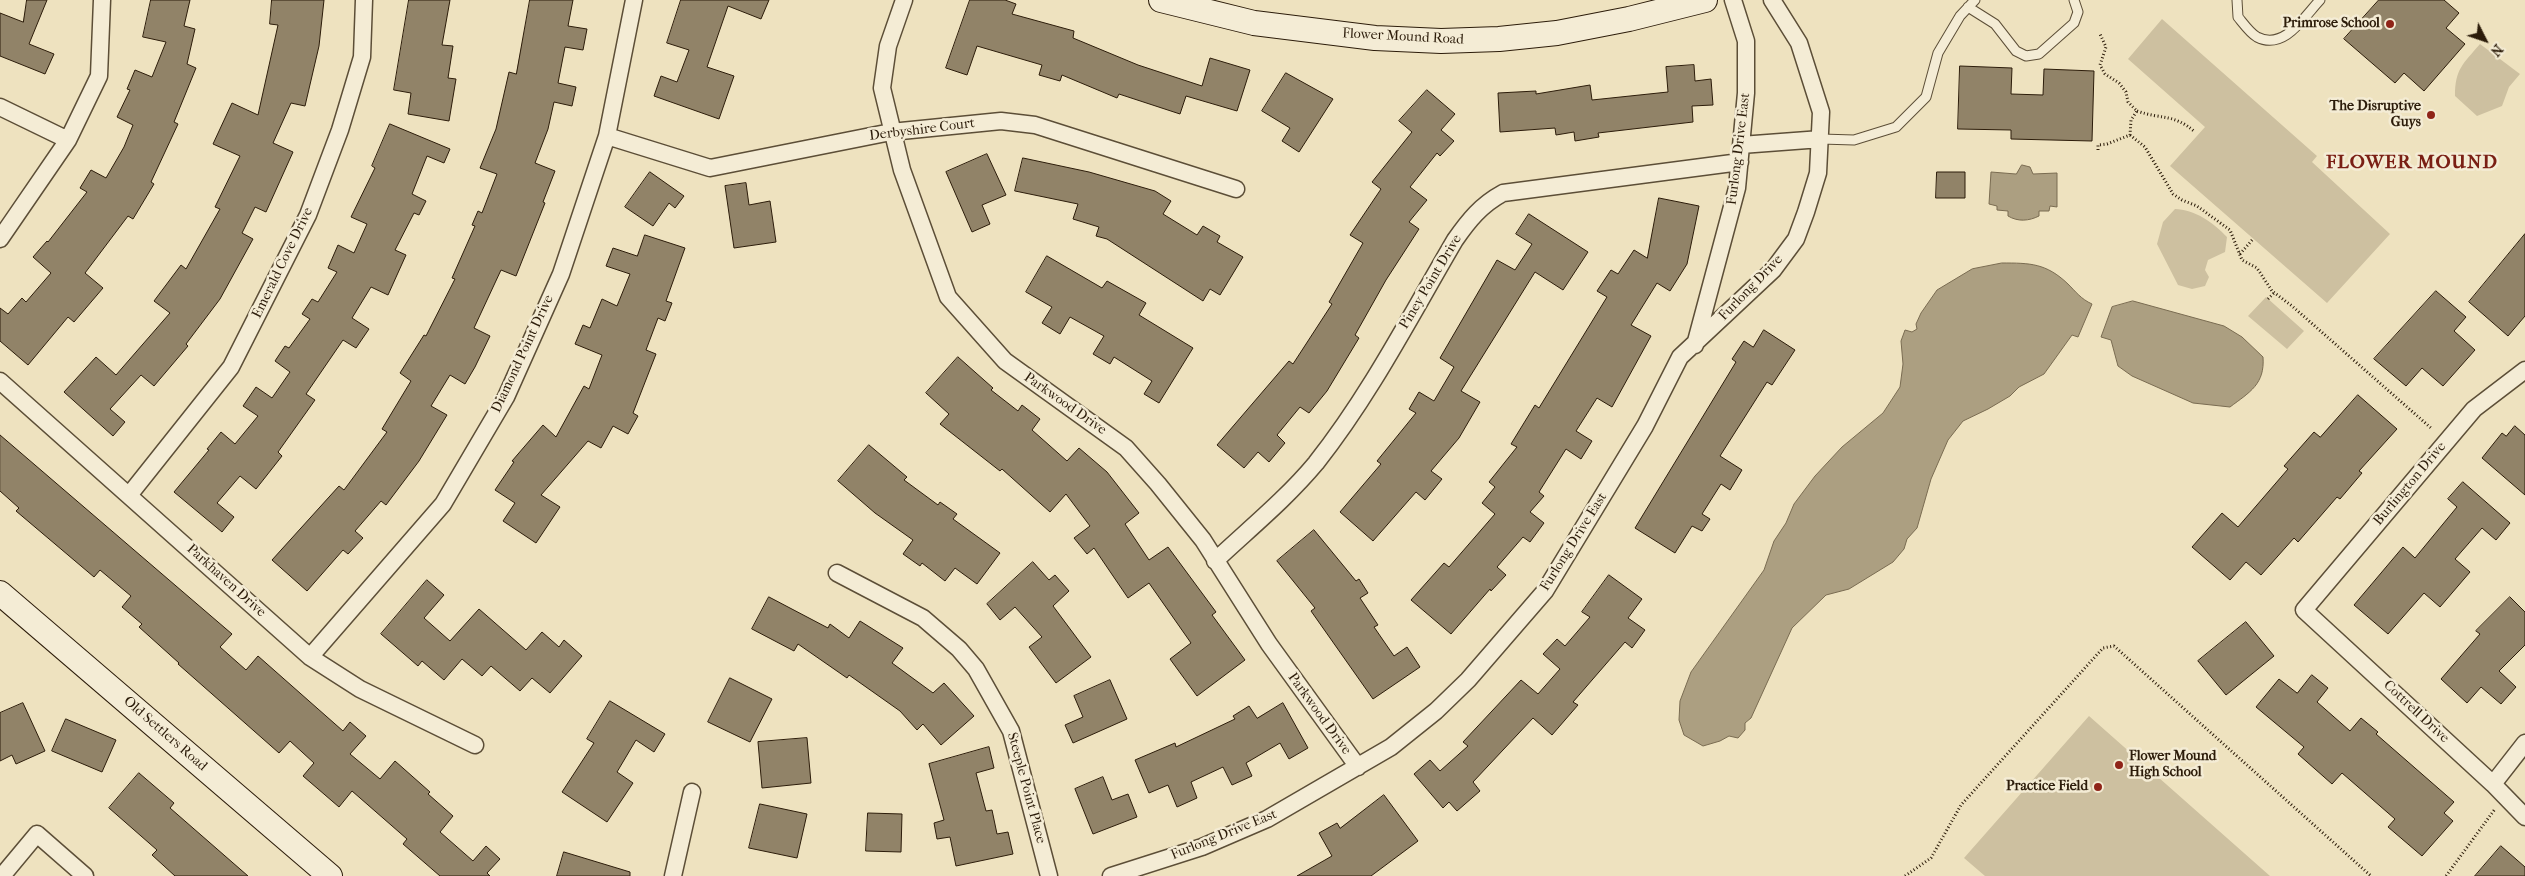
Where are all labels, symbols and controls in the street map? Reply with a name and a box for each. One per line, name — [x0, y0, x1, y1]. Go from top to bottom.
north arrow — [2460, 15, 2510, 65]
place label: Primrose School — [2283, 16, 2380, 32]
marker: Primrose School — [2384, 18, 2396, 30]
street label: Flower Mound Road — [1342, 25, 1464, 49]
text: N — [2487, 41, 2507, 60]
street label: Furlong Drive East — [1724, 92, 1754, 206]
place label: The Disruptive Guys — [2329, 99, 2421, 132]
marker: The Disruptive Guys — [2425, 109, 2437, 121]
street label: Derbyshire Court — [868, 115, 976, 145]
district label: FLOWER MOUND — [2325, 152, 2499, 174]
street label: Emerald Cove Drive — [249, 205, 317, 321]
street label: Piney Point Drive — [1396, 232, 1466, 332]
street label: Furlong Drive — [1715, 252, 1787, 324]
street label: Diamond Point Drive — [488, 292, 558, 416]
street label: Parkwood Drive — [1020, 369, 1110, 439]
street label: Burlington Drive — [2370, 439, 2450, 529]
street label: Furlong Drive East — [1537, 490, 1611, 594]
street label: Parkhaven Drive — [183, 541, 269, 621]
street label: Parkwood Drive — [1284, 670, 1354, 758]
street label: Cottrell Drive — [2380, 677, 2452, 747]
street label: Old Settlers Road — [120, 693, 210, 775]
street label: Steeple Point Place — [1003, 731, 1049, 845]
place label: Flower Mound High School — [2129, 749, 2216, 782]
marker: Flower Mound High School — [2113, 759, 2125, 771]
place label: Practice Field — [2006, 779, 2088, 795]
marker: Practice Field — [2092, 781, 2104, 793]
street label: Furlong Drive East — [1168, 806, 1280, 864]

